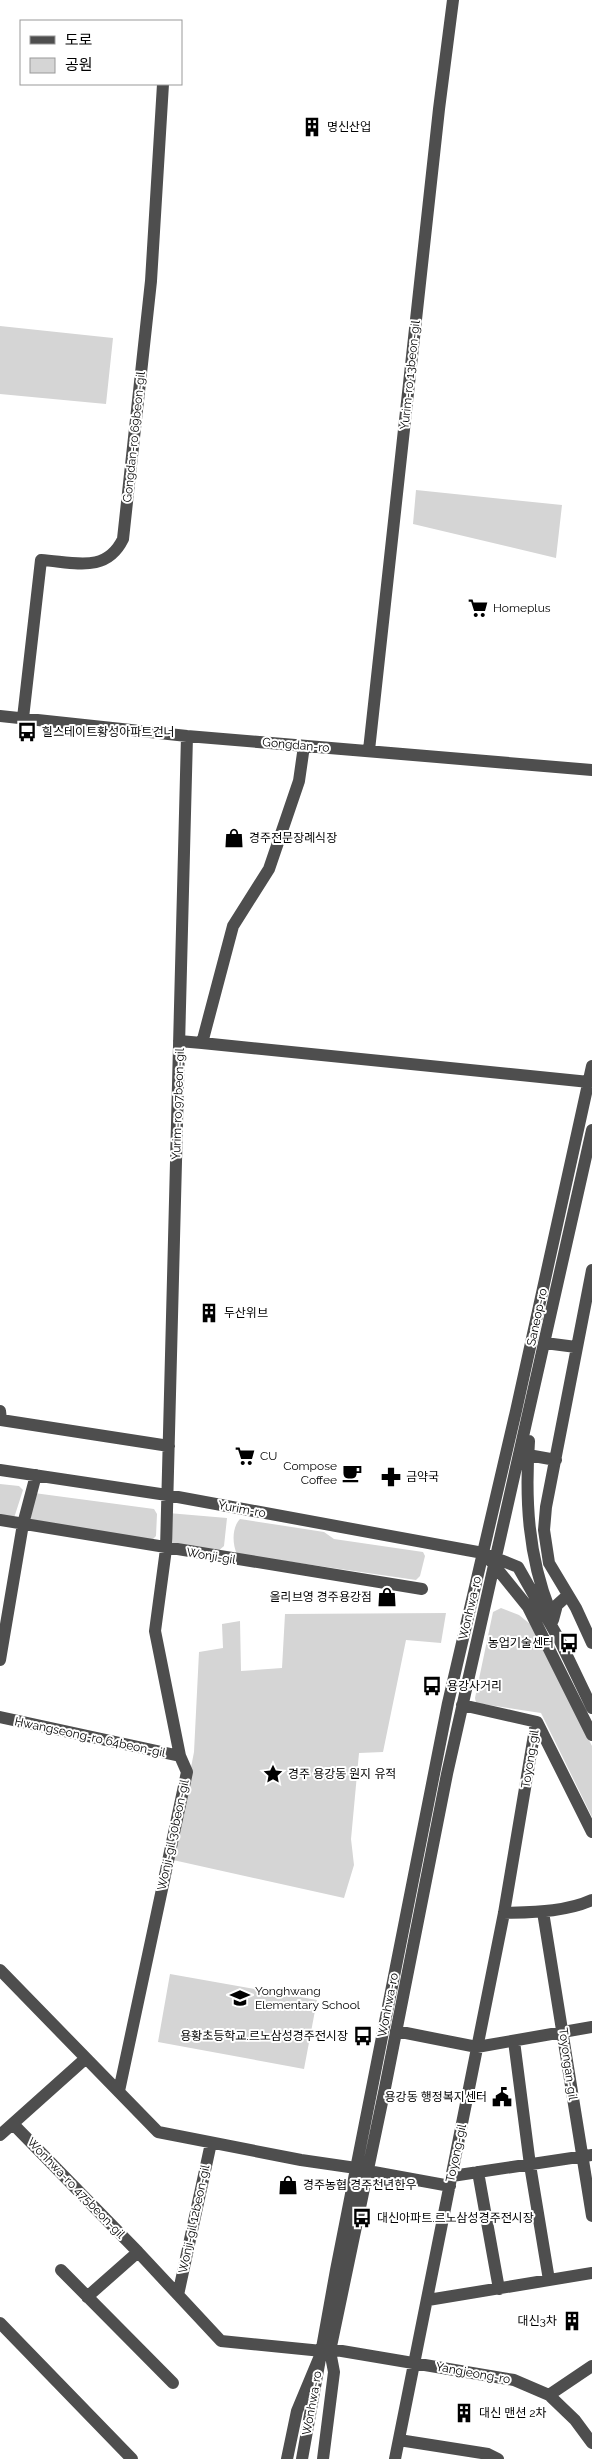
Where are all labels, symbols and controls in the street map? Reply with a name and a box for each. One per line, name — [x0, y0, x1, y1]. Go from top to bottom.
legend — [20, 20, 182, 85]
text: 도로 — [65, 31, 93, 49]
text: 공원 — [65, 56, 93, 74]
building icon: 명신산업 — [301, 116, 323, 138]
place label: 명신산업 — [327, 120, 371, 134]
street label: Yurim-ro 13beon-gil — [397, 319, 423, 430]
street label: Gongdan-ro 69beon-gil — [120, 370, 148, 503]
supermarket icon: Homeplus — [467, 597, 489, 619]
place label: Homeplus — [493, 601, 551, 615]
bus stop icon: 힐스테이트황성아파트건너 — [16, 721, 38, 743]
place label: 힐스테이트황성아파트건너 — [42, 725, 174, 739]
street label: Gongdan-ro — [262, 735, 330, 755]
shop icon: 경주전문장례식장 — [223, 827, 245, 849]
place label: 경주전문장례식장 — [249, 831, 337, 845]
street label: Yurim-ro 97beon-gil — [169, 1047, 187, 1160]
street label: Saneop-ro — [524, 1287, 550, 1347]
building icon: 두산위브 — [198, 1302, 220, 1324]
place label: 두산위브 — [224, 1306, 268, 1320]
supermarket icon: CU — [234, 1445, 256, 1467]
place label: CU — [260, 1449, 277, 1463]
place label: Compose Coffee — [283, 1459, 337, 1487]
cafe icon: Compose Coffee — [341, 1462, 363, 1484]
pharmacy icon: 금약국 — [380, 1466, 402, 1488]
place label: 금약국 — [406, 1470, 439, 1484]
street label: Yurim-ro — [217, 1498, 267, 1520]
street label: Wonji-gil — [185, 1545, 237, 1567]
street label: Wonhwa-ro — [456, 1575, 484, 1641]
shop icon: 올리브영 경주용강점 — [376, 1586, 398, 1608]
place label: 올리브영 경주용강점 — [270, 1590, 372, 1604]
bus stop icon: 농업기술센터 — [558, 1632, 580, 1654]
place label: 농업기술센터 — [488, 1636, 554, 1650]
bus stop icon: 용강사거리 — [421, 1675, 443, 1697]
place label: 용강사거리 — [447, 1679, 502, 1693]
street label: Hwangseong-ro 64beon-gil — [13, 1714, 167, 1760]
street label: Toyong-gil — [518, 1728, 542, 1789]
place icon: 경주 용강동 원지 유적 — [262, 1763, 284, 1785]
place label: 경주 용강동 원지 유적 — [288, 1767, 397, 1781]
street label: Wonji-gil 30beon-gil — [154, 1778, 192, 1892]
street label: Wonhwa-ro — [375, 1972, 401, 2038]
place label: Yonghwang Elementary School — [255, 1984, 361, 2012]
school or university icon: Yonghwang Elementary School — [229, 1987, 251, 2009]
bus stop icon: 용황초등학교.르노삼성경주전시장 — [352, 2025, 374, 2047]
street label: Toyongan-gil — [556, 2027, 580, 2102]
place label: 용황초등학교.르노삼성경주전시장 — [180, 2029, 348, 2043]
public building icon: 용강동 행정복지센터 — [491, 2086, 513, 2108]
place label: 용강동 행정복지센터 — [385, 2090, 487, 2104]
street label: Toyong-gil — [443, 2122, 469, 2183]
street label: Wonhwa-ro 475beon-gil — [24, 2135, 128, 2242]
street label: Wonji-gil 12beon-gil — [176, 2163, 212, 2275]
shop icon: 경주농협 경주천년한우 — [277, 2174, 299, 2196]
place label: 경주농협 경주천년한우 — [303, 2178, 416, 2192]
bus stop icon: 대신아파트.르노삼성경주전시장 — [351, 2207, 373, 2229]
place label: 대신아파트.르노삼성경주전시장 — [377, 2211, 534, 2225]
building icon: 대신3차 — [561, 2310, 583, 2332]
place label: 대신3차 — [517, 2314, 557, 2328]
street label: Yangjeong-ro — [435, 2360, 511, 2386]
street label: Wonhwa-ro — [299, 2370, 325, 2436]
building icon: 대신 맨션 2차 — [453, 2402, 475, 2424]
place label: 대신 맨션 2차 — [479, 2406, 547, 2420]

